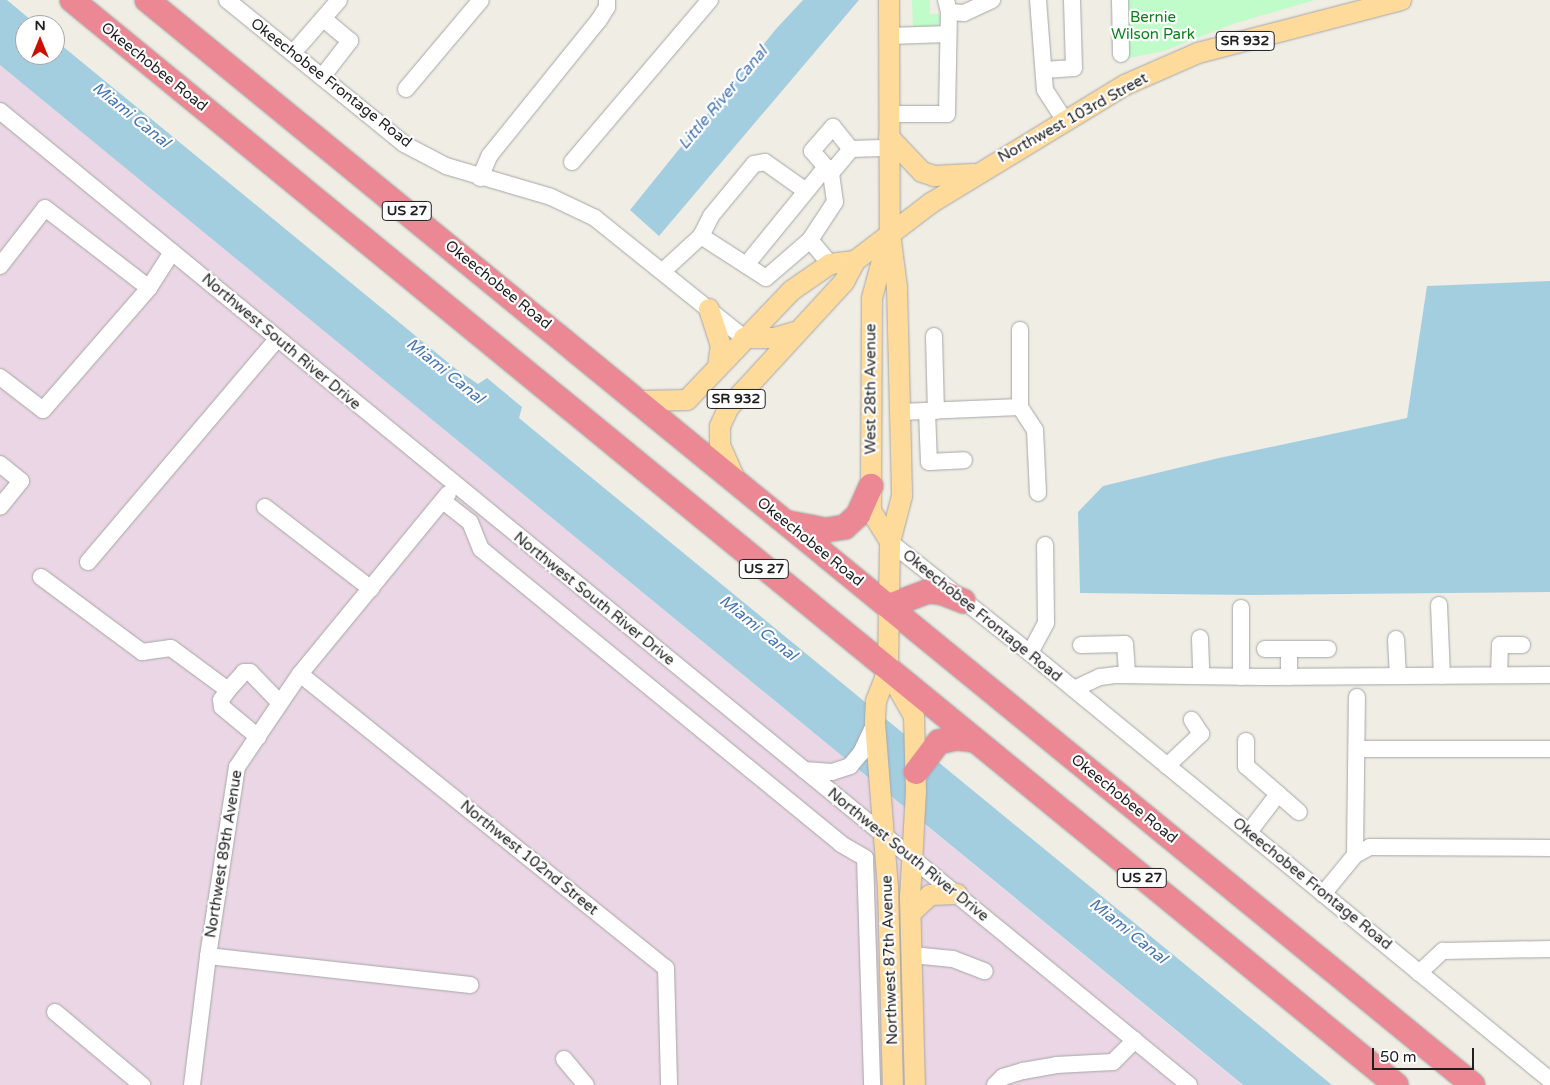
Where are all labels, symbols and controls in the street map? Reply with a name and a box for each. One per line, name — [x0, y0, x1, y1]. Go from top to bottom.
park label: Bernie Wilson Park — [1111, 8, 1195, 43]
street label: Okeechobee Frontage Road — [247, 14, 415, 152]
north arrow — [15, 15, 65, 65]
text: N — [34, 17, 46, 34]
street label: Okeechobee Road — [97, 19, 211, 115]
road number: SR 932 — [1215, 29, 1275, 52]
water label: Little River Canal — [674, 43, 772, 153]
street label: Northwest 103rd Street — [995, 69, 1151, 167]
water label: Miami Canal — [88, 78, 174, 152]
road number: US 27 — [381, 200, 433, 222]
street label: Okeechobee Road — [441, 237, 555, 333]
street label: Northwest South River Drive — [198, 270, 364, 414]
street label: West 28th Avenue — [862, 323, 880, 455]
water label: Miami Canal — [402, 334, 488, 408]
road number: SR 932 — [706, 388, 766, 410]
street label: Okeechobee Road — [753, 494, 867, 590]
street label: Northwest South River Drive — [510, 528, 678, 670]
street label: Okeechobee Frontage Road — [899, 546, 1065, 686]
road number: US 27 — [738, 558, 790, 580]
water label: Miami Canal — [715, 591, 801, 665]
street label: Okeechobee Road — [1067, 751, 1181, 847]
street label: Northwest 89th Avenue — [202, 769, 246, 939]
street label: Northwest South River Drive — [824, 784, 992, 926]
street label: Northwest 102nd Street — [456, 797, 602, 919]
street label: Okeechobee Frontage Road — [1229, 814, 1395, 954]
road number: US 27 — [1116, 866, 1168, 890]
street label: Northwest 87th Avenue — [878, 875, 902, 1045]
water label: Miami Canal — [1085, 894, 1171, 968]
scale bar — [1375, 1038, 1478, 1070]
text: 50 m — [1380, 1048, 1417, 1066]

